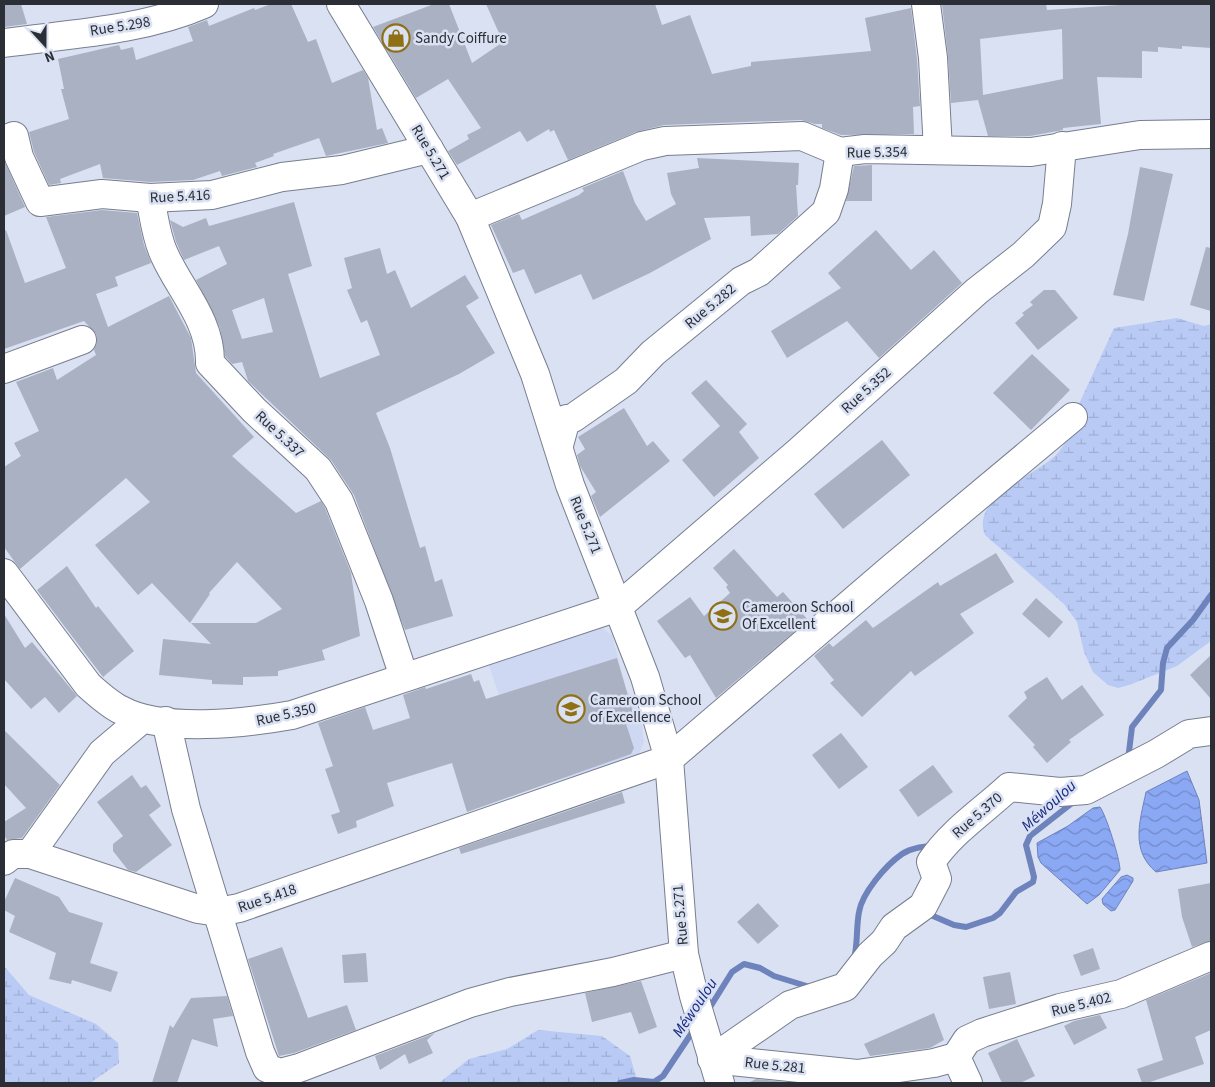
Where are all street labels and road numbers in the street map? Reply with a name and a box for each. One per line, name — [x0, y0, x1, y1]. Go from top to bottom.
street label: Rue 5.298 — [88, 11, 152, 42]
street label: Rue 5.271 — [406, 121, 455, 184]
street label: Rue 5.354 — [846, 141, 908, 164]
street label: Rue 5.416 — [149, 184, 211, 209]
street label: Rue 5.282 — [680, 279, 740, 334]
street label: Rue 5.352 — [837, 362, 896, 418]
street label: Rue 5.337 — [250, 406, 309, 463]
street label: Rue 5.271 — [564, 493, 607, 557]
street label: Rue 5.350 — [254, 697, 318, 732]
street label: Rue 5.370 — [948, 788, 1007, 843]
street label: Rue 5.418 — [235, 879, 299, 918]
street label: Rue 5.271 — [667, 884, 694, 946]
street label: Rue 5.402 — [1049, 987, 1113, 1022]
street label: Rue 5.281 — [744, 1052, 806, 1079]

